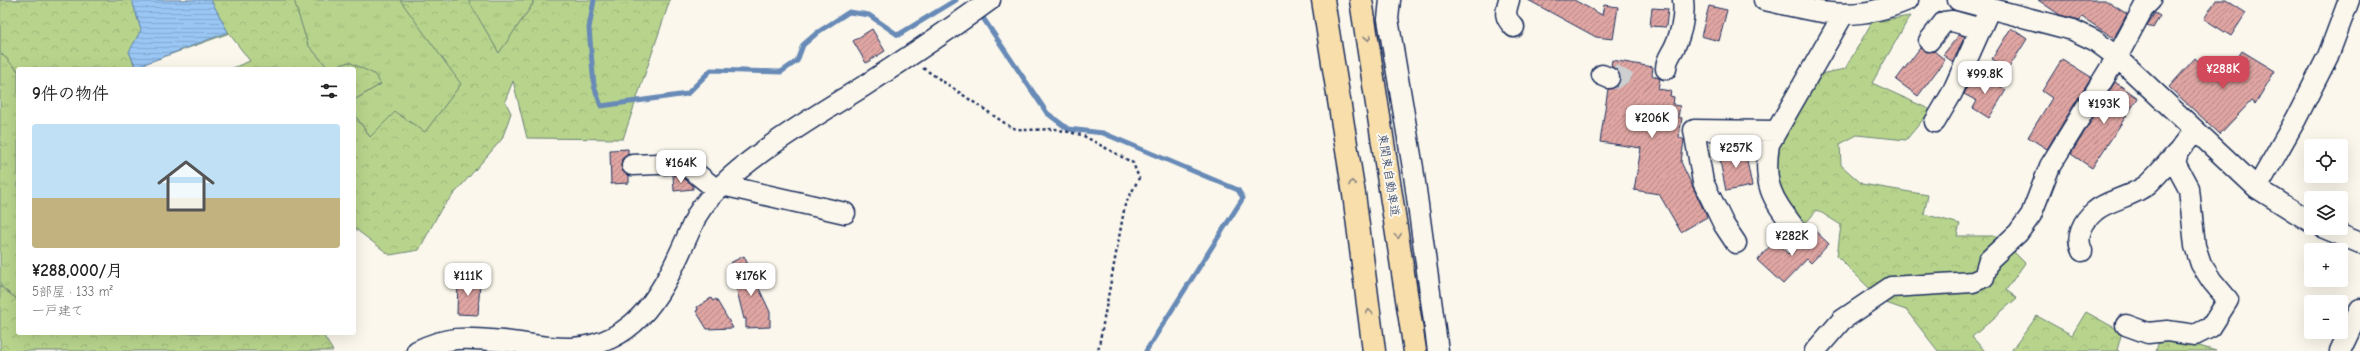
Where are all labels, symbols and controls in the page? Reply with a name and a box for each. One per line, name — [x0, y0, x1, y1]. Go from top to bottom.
one-way arrow — [1363, 35, 1372, 41]
pin: ¥288K — [2195, 56, 2251, 90]
pin: ¥99.8K — [1952, 61, 2018, 95]
text: ¥288K — [2206, 61, 2240, 76]
text: ¥99.8K — [1967, 66, 2003, 81]
icon: filters — [318, 80, 340, 102]
text: 9件の物件 — [32, 84, 109, 103]
pin: ¥193K — [2076, 91, 2132, 125]
text: ¥193K — [2088, 96, 2120, 111]
pin: ¥206K — [1624, 105, 1680, 139]
text: ¥206K — [1635, 110, 1669, 125]
street label: 東関東自動車道 — [1376, 132, 1402, 218]
pin: ¥257K — [1708, 135, 1764, 169]
map controls — [2304, 139, 2348, 339]
button: locate — [2304, 139, 2348, 183]
text: ¥257K — [1720, 140, 1752, 155]
icon: home — [150, 150, 222, 222]
pin: ¥164K — [653, 150, 709, 184]
text: ¥164K — [665, 155, 697, 170]
one-way arrow — [1348, 180, 1357, 186]
button: layers — [2304, 191, 2348, 235]
pin: ¥282K — [1764, 223, 1820, 257]
text: ¥282K — [1775, 228, 1809, 243]
one-way arrow — [1393, 233, 1402, 239]
button: + — [2304, 243, 2348, 287]
text: ¥288,000/月 — [32, 261, 123, 280]
pin: ¥111K — [440, 263, 496, 297]
pin: ¥176K — [723, 263, 779, 297]
text: ¥111K — [453, 268, 483, 283]
text: ¥176K — [736, 268, 766, 283]
text: 5部屋 · 133 m² — [32, 284, 113, 299]
button: − — [2304, 295, 2348, 339]
text: 一戸建て — [32, 303, 84, 318]
one-way arrow — [1365, 309, 1374, 315]

